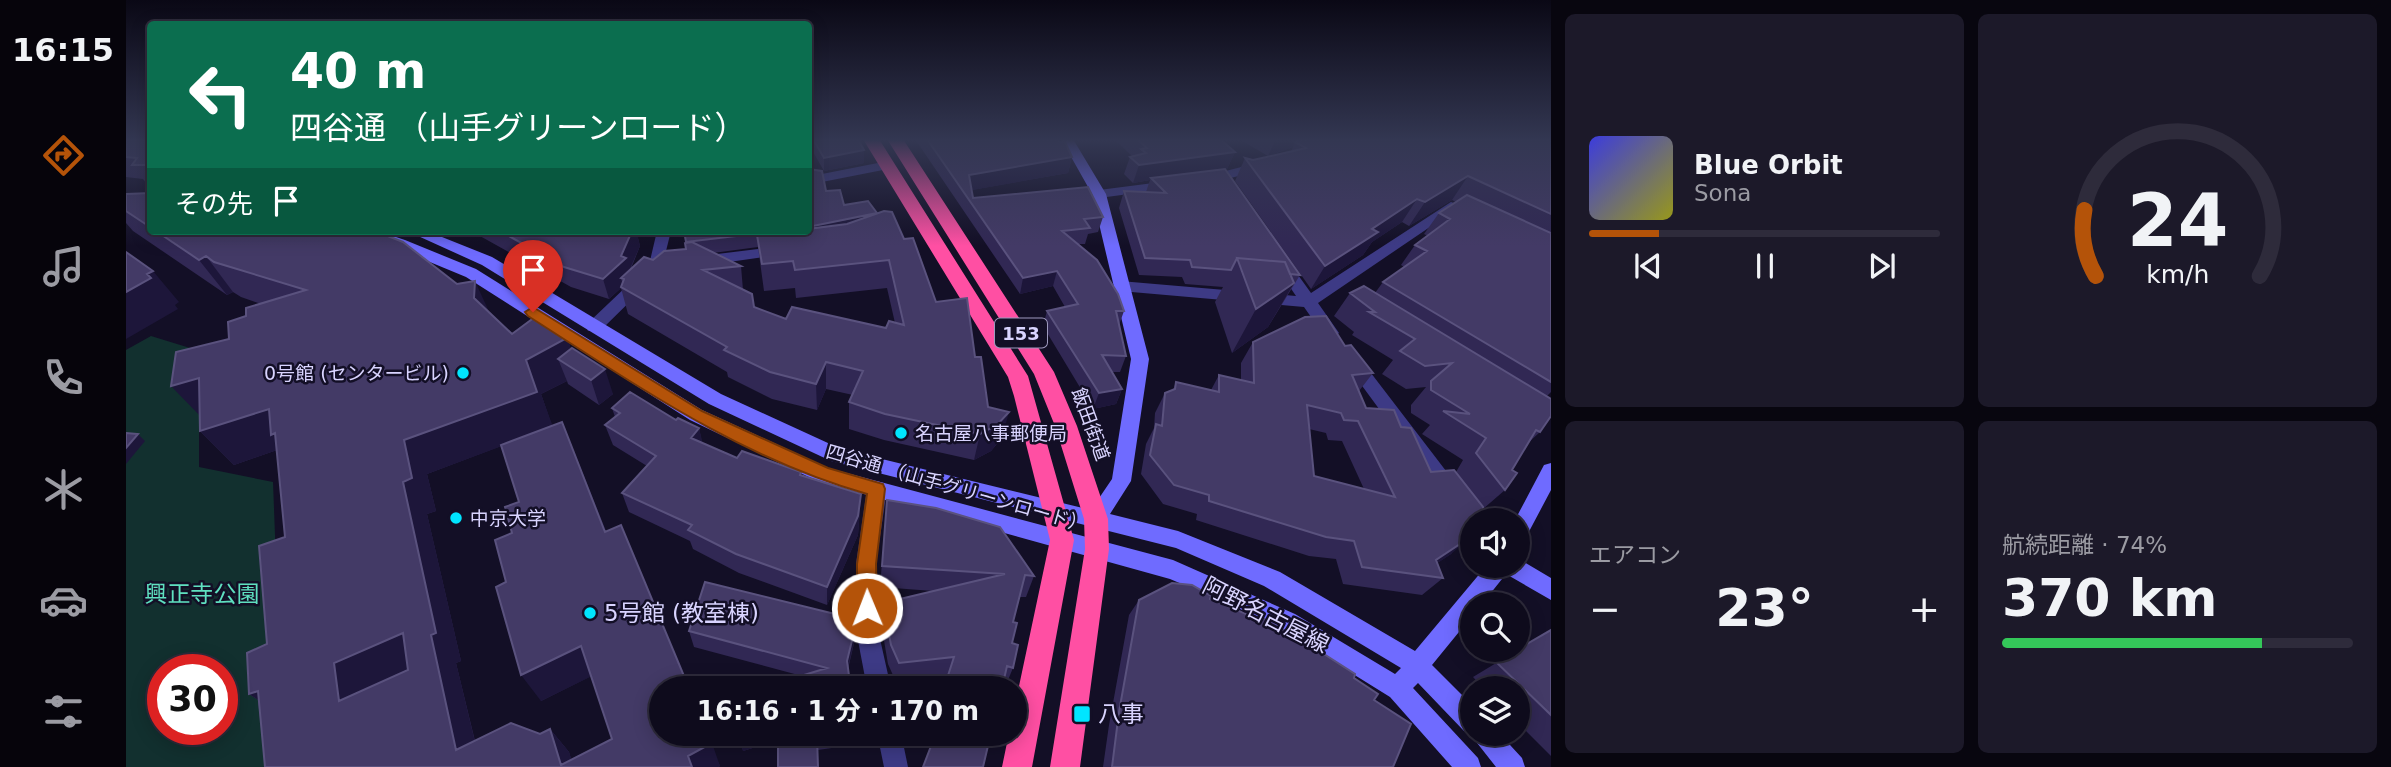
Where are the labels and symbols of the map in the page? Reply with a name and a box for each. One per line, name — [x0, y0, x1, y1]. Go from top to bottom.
pin — [503, 240, 563, 312]
road number: 153 — [995, 318, 1047, 348]
place label: 0号館 (センタービル) — [264, 362, 449, 384]
marker: 0号館 (センタービル) — [455, 365, 471, 381]
street label: 飯田街道 — [1068, 385, 1114, 463]
place label: 名古屋八事郵便局 — [915, 422, 1067, 444]
marker: 名古屋八事郵便局 — [893, 425, 909, 441]
street label: 四谷通 （山手グリーンロード） — [824, 440, 1090, 536]
place label: 中京大学 — [470, 507, 546, 529]
marker: 中京大学 — [448, 510, 464, 526]
position arrow — [830, 571, 904, 645]
street label: 阿野名古屋線 — [1199, 572, 1333, 658]
park label: 興正寺公園 — [145, 581, 260, 607]
place label: 5号館 (教室棟) — [604, 600, 759, 626]
marker: 5号館 (教室棟) — [582, 605, 598, 621]
speed limit sign: 30 — [147, 654, 238, 745]
place label: 八事 — [1098, 701, 1144, 727]
marker: 八事 — [1072, 704, 1092, 724]

